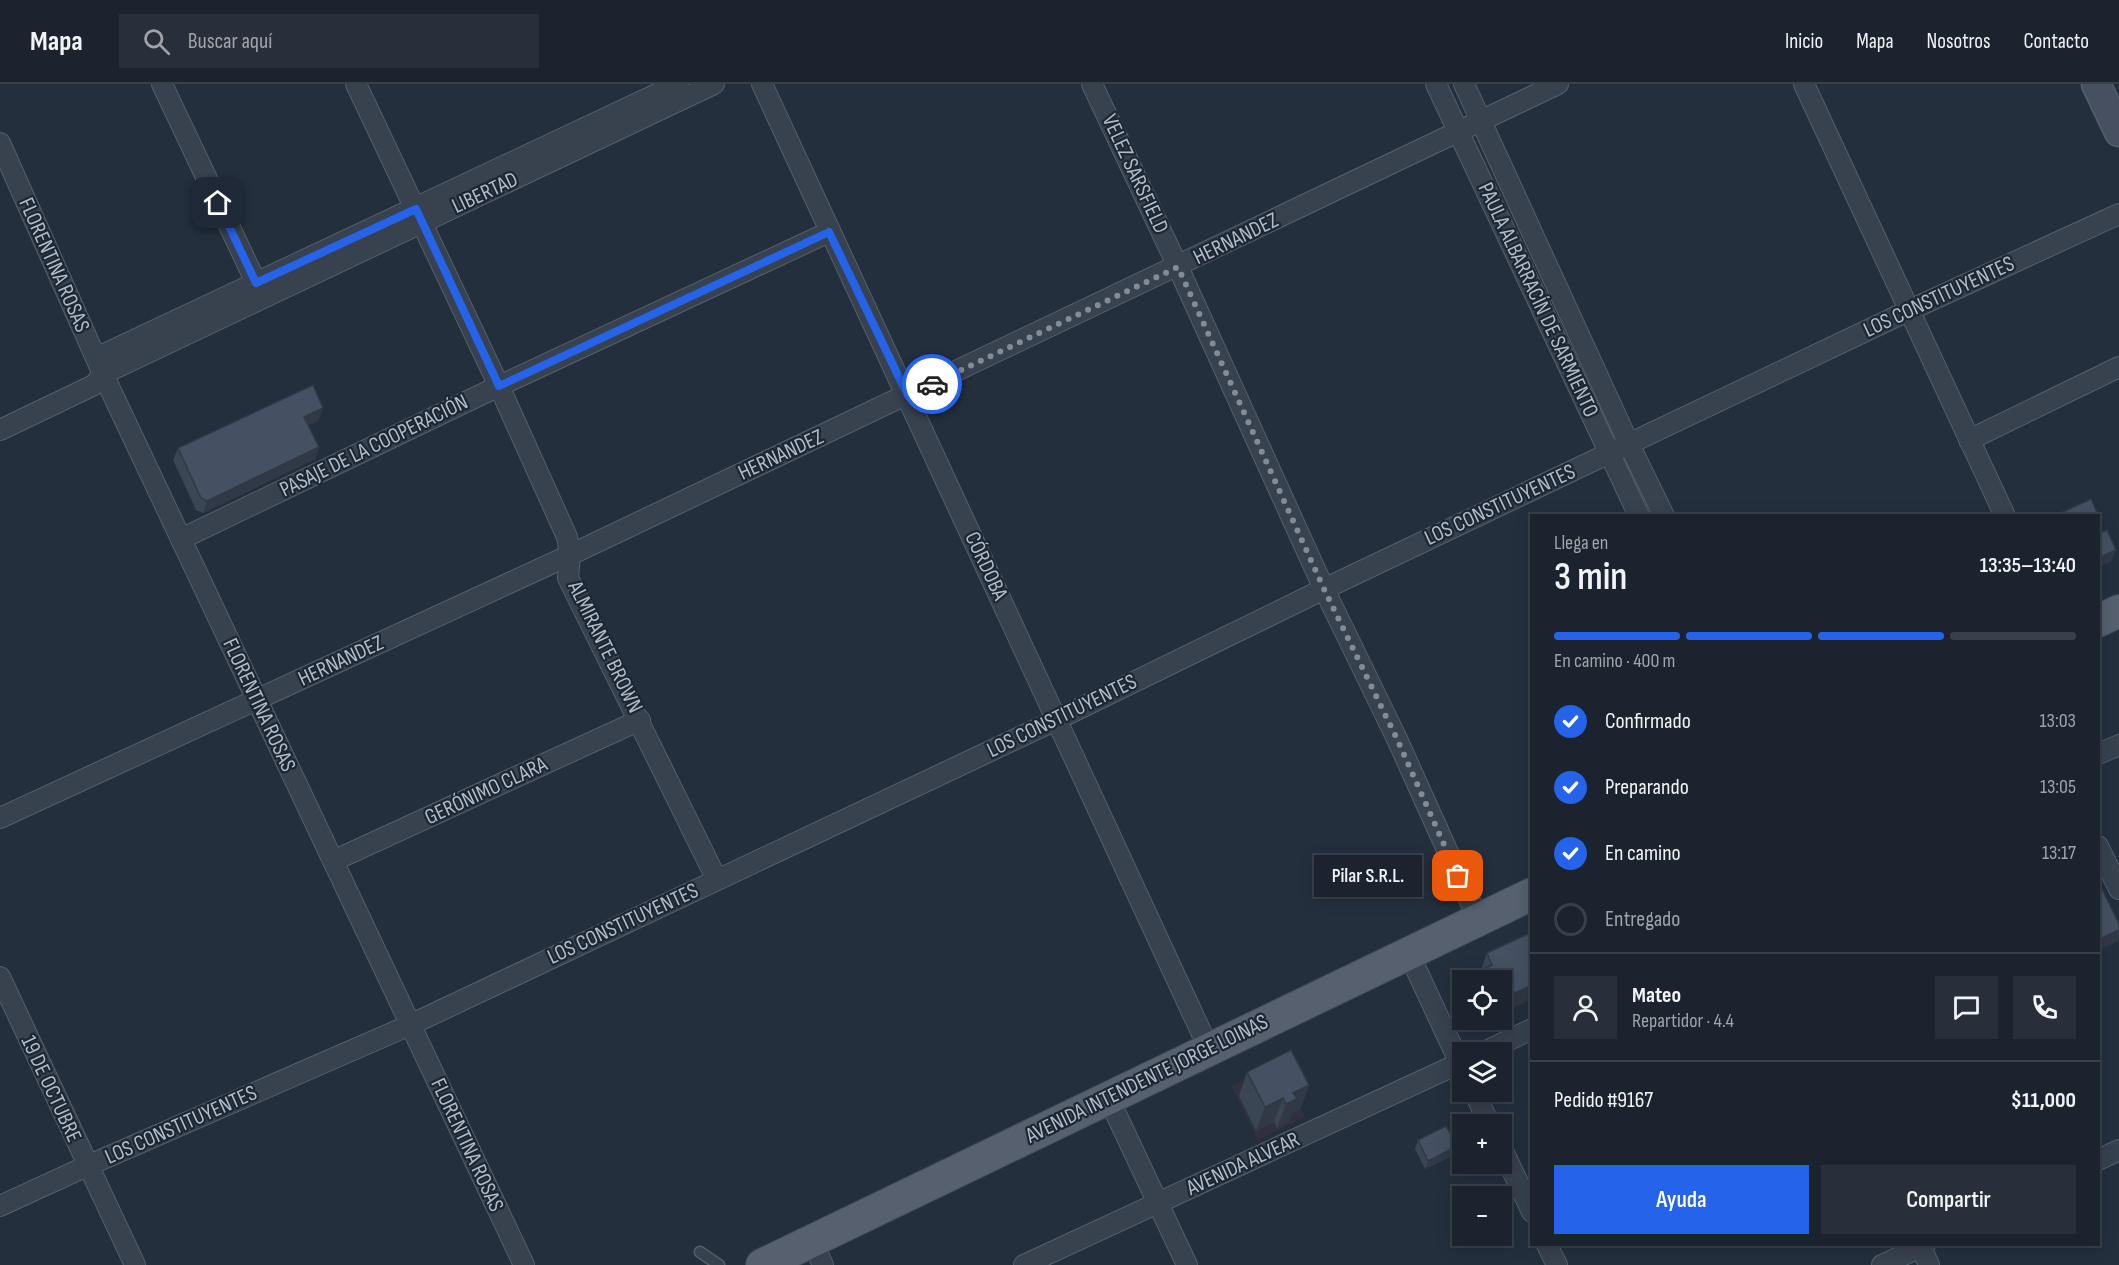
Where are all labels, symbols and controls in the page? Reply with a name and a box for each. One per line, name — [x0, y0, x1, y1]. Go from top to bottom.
search box — [119, 14, 539, 68]
text: Mapa — [30, 25, 83, 58]
icon: search — [140, 25, 173, 58]
text: Buscar aquí — [188, 28, 272, 55]
text: Inicio — [1785, 29, 1823, 54]
text: Mapa — [1856, 29, 1894, 54]
text: Nosotros — [1927, 29, 1991, 54]
text: Contacto — [2024, 29, 2089, 54]
street label: VELEZ SARSFIELD — [1096, 110, 1174, 238]
street label: LIBERTAD — [448, 166, 522, 220]
pin — [192, 177, 243, 228]
street label: PAULA ALBARRACÍN DE SARMIENTO — [1472, 178, 1604, 422]
icon: home — [201, 186, 234, 219]
street label: FLORENTINA ROSAS — [12, 194, 96, 336]
street label: HERNANDEZ — [1189, 207, 1283, 271]
street label: LOS CONSTITUYENTES — [1859, 250, 2019, 344]
courier — [902, 354, 962, 414]
icon: car — [916, 368, 949, 401]
street label: PASAJE DE LA COOPERACIÓN — [275, 389, 473, 503]
street label: HERNANDEZ — [734, 423, 828, 487]
street label: LOS CONSTITUYENTES — [1420, 458, 1580, 552]
street label: CÓRDOBA — [958, 527, 1014, 605]
text: Llega en — [1554, 531, 1608, 555]
text: 13:35–13:40 — [1980, 552, 2076, 579]
text: 3 min — [1554, 554, 1627, 601]
street label: ALMIRANTE BROWN — [561, 576, 649, 717]
street label: HERNANDEZ — [294, 629, 388, 693]
street label: FLORENTINA ROSAS — [216, 634, 302, 776]
text: En camino · 400 m — [1554, 649, 1675, 673]
street label: LOS CONSTITUYENTES — [983, 668, 1141, 764]
icon: check — [1554, 705, 1587, 738]
text: Confirmado — [1605, 708, 1691, 735]
text: 13:03 — [2040, 709, 2076, 733]
street label: GERÓNIMO CLARA — [421, 751, 552, 831]
icon: check — [1554, 771, 1587, 804]
text: Preparando — [1605, 774, 1689, 801]
text: 13:05 — [2040, 775, 2076, 799]
icon: check — [1554, 837, 1587, 870]
text: En camino — [1605, 840, 1681, 867]
text: 13:17 — [2042, 841, 2076, 865]
pin — [1432, 850, 1483, 901]
callout: Pilar S.R.L. — [1314, 855, 1422, 897]
icon: bag — [1441, 859, 1474, 892]
text: Pilar S.R.L. — [1332, 864, 1404, 888]
street label: LOS CONSTITUYENTES — [543, 877, 703, 971]
text: Entregado — [1605, 906, 1680, 933]
map controls — [1452, 970, 1512, 1246]
button: locate — [1452, 970, 1512, 1030]
button: person — [1554, 976, 1617, 1039]
button: chat — [1935, 976, 1998, 1039]
button: phone — [2013, 976, 2076, 1039]
text: Mateo — [1632, 982, 1681, 1009]
street label: AVENIDA INTENDENTE JORGE LOINAS — [1020, 1008, 1273, 1150]
text: Repartidor · 4.4 — [1632, 1009, 1734, 1033]
street label: 19 DE OCTUBRE — [15, 1031, 87, 1147]
button: layers — [1452, 1042, 1512, 1102]
street label: FLORENTINA ROSAS — [424, 1074, 510, 1216]
street label: LOS CONSTITUYENTES — [101, 1079, 261, 1171]
text: Pedido #9167 — [1554, 1087, 1653, 1114]
text: $11,000 — [2011, 1087, 2076, 1114]
button: + — [1452, 1114, 1512, 1174]
street label: AVENIDA ALVEAR — [1181, 1126, 1304, 1202]
button: Ayuda — [1554, 1165, 1809, 1234]
button: Compartir — [1821, 1165, 2076, 1234]
button: − — [1452, 1186, 1512, 1246]

